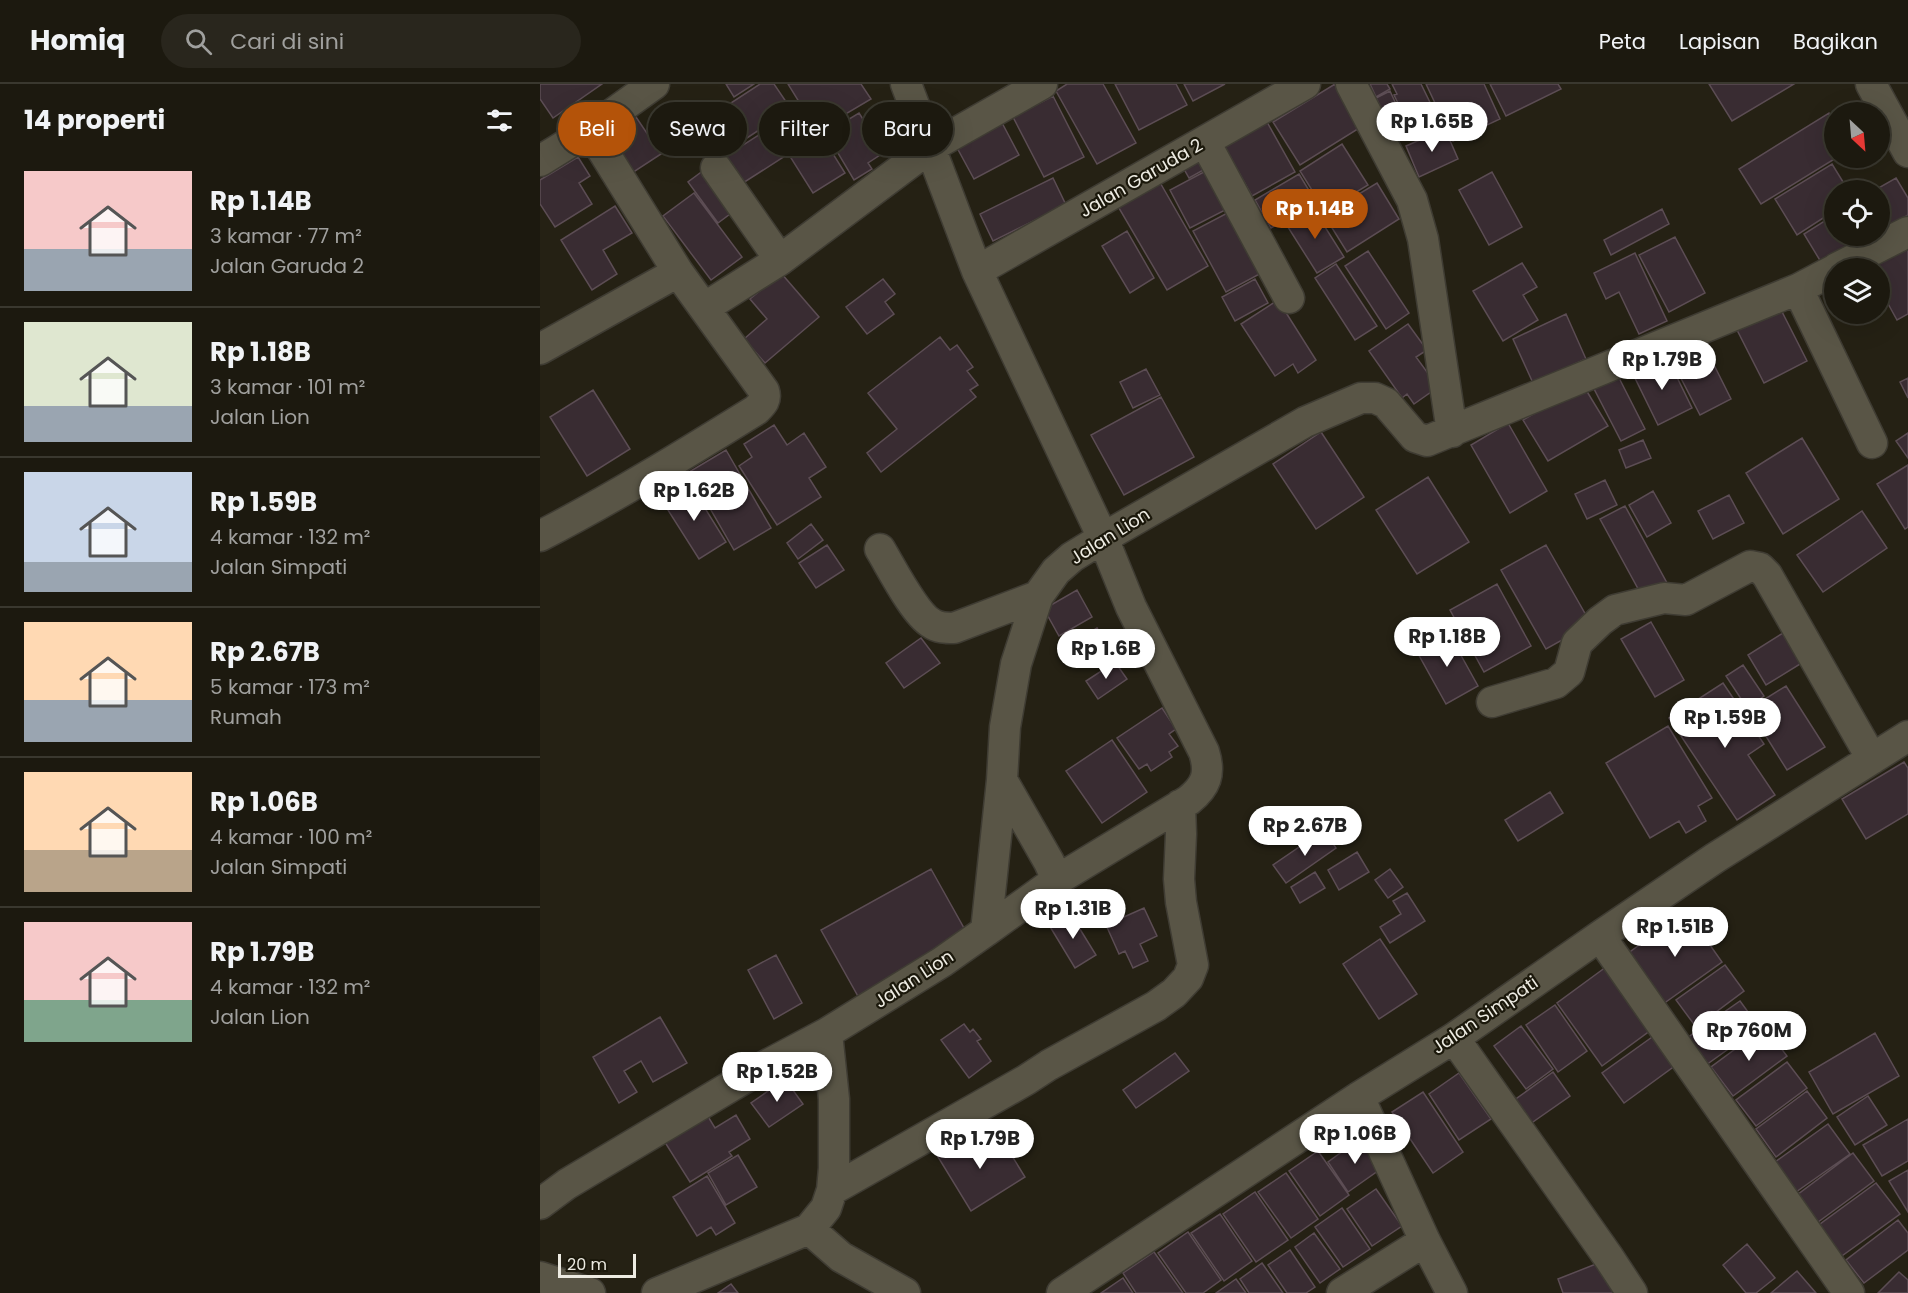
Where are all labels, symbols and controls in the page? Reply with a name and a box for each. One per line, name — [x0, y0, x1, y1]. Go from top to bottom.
search box — [161, 14, 581, 68]
text: Homiq — [30, 21, 125, 60]
icon: search — [182, 25, 215, 58]
text: Cari di sini — [230, 26, 344, 57]
text: Peta — [1599, 27, 1646, 56]
text: Lapisan — [1679, 27, 1760, 56]
text: Bagikan — [1793, 27, 1878, 56]
text: 14 properti — [24, 102, 165, 138]
chip: Beli — [558, 102, 636, 156]
chip: Sewa — [648, 102, 747, 156]
chip: Filter — [759, 102, 850, 156]
chip: Baru — [862, 102, 953, 156]
pin: Rp 1.65B — [1370, 102, 1494, 153]
north arrow — [1824, 102, 1890, 168]
map controls — [1824, 102, 1890, 324]
icon: filters — [483, 104, 516, 137]
text: Rp 1.65B — [1391, 107, 1473, 135]
street label: Jalan Garuda 2 — [1075, 132, 1207, 223]
button: locate — [1824, 180, 1890, 246]
text: Rp 1.14B — [210, 183, 312, 219]
pin: Rp 1.14B — [1253, 189, 1377, 240]
text: Rp 1.14B — [1276, 194, 1354, 222]
icon: home — [72, 195, 144, 267]
text: 3 kamar · 77 m² — [210, 222, 362, 250]
text: Jalan Garuda 2 — [210, 252, 364, 280]
button: layers — [1824, 258, 1890, 324]
text: Rp 1.18B — [210, 334, 311, 370]
pin: Rp 1.79B — [1600, 340, 1724, 391]
text: Rp 1.79B — [1622, 345, 1702, 373]
icon: home — [72, 346, 144, 418]
text: 3 kamar · 101 m² — [210, 373, 365, 401]
text: Jalan Lion — [210, 403, 310, 431]
pin: Rp 1.62B — [632, 471, 756, 522]
text: Rp 1.62B — [653, 476, 735, 504]
text: Rp 1.59B — [210, 484, 317, 520]
icon: home — [72, 496, 144, 568]
street label: Jalan Lion — [1065, 501, 1154, 570]
text: 4 kamar · 132 m² — [210, 523, 370, 551]
text: Jalan Simpati — [210, 553, 347, 581]
pin: Rp 1.18B — [1385, 617, 1509, 668]
text: Rp 1.18B — [1408, 622, 1486, 650]
pin: Rp 1.6B — [1051, 629, 1161, 680]
text: Rp 2.67B — [210, 634, 320, 670]
text: Rp 1.6B — [1071, 634, 1141, 662]
icon: home — [72, 646, 144, 718]
text: 5 kamar · 173 m² — [210, 673, 370, 701]
pin: Rp 1.59B — [1663, 698, 1787, 749]
text: Rumah — [210, 703, 282, 731]
text: Rp 1.59B — [1684, 703, 1766, 731]
text: Rp 1.06B — [210, 784, 318, 820]
icon: home — [72, 796, 144, 868]
pin: Rp 2.67B — [1243, 806, 1367, 857]
text: Rp 2.67B — [1263, 811, 1347, 839]
text: 4 kamar · 100 m² — [210, 823, 372, 851]
text: Jalan Simpati — [210, 853, 347, 881]
pin: Rp 1.31B — [1011, 889, 1135, 940]
text: Rp 1.31B — [1035, 894, 1111, 922]
pin: Rp 1.51B — [1613, 907, 1737, 958]
text: Rp 1.51B — [1636, 912, 1714, 940]
text: Rp 1.79B — [210, 934, 314, 970]
street label: Jalan Lion — [869, 944, 958, 1014]
icon: home — [72, 946, 144, 1018]
street label: Jalan Simpati — [1427, 970, 1543, 1059]
text: 4 kamar · 132 m² — [210, 973, 370, 1001]
text: Jalan Lion — [210, 1003, 310, 1031]
pin: Rp 760M — [1694, 1011, 1804, 1062]
text: Rp 760M — [1706, 1016, 1792, 1044]
pin: Rp 1.52B — [715, 1052, 839, 1103]
text: Rp 1.52B — [736, 1057, 818, 1085]
pin: Rp 1.06B — [1293, 1114, 1417, 1165]
pin: Rp 1.79B — [918, 1119, 1042, 1170]
text: Rp 1.06B — [1314, 1119, 1396, 1147]
text: Rp 1.79B — [940, 1124, 1020, 1152]
scale bar — [558, 1251, 636, 1278]
text: 20 m — [567, 1253, 607, 1276]

